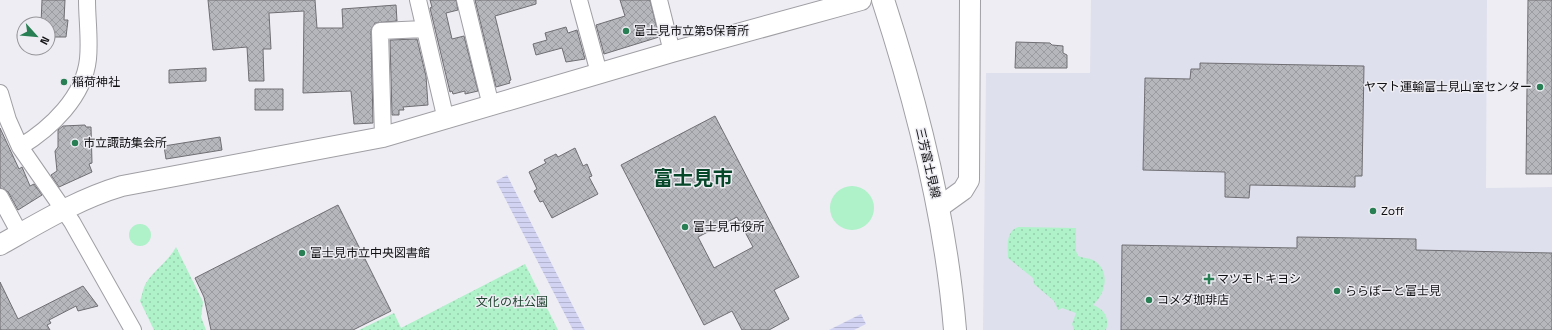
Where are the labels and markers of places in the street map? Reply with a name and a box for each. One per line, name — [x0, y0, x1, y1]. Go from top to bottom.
place label: 富士見市立第5保育所 — [634, 23, 749, 39]
marker: 富士見市立第5保育所 — [621, 26, 631, 36]
place label: 稲荷神社 — [72, 74, 120, 90]
marker: 稲荷神社 — [59, 77, 69, 87]
place label: ヤマト運輸富士見山室センター — [1364, 79, 1532, 95]
marker: ヤマト運輸富士見山室センター — [1535, 82, 1545, 92]
place label: 市立諏訪集会所 — [83, 135, 167, 151]
marker: 市立諏訪集会所 — [70, 138, 80, 148]
place label: Zoff — [1381, 203, 1404, 219]
marker: Zoff — [1368, 206, 1378, 216]
place label: 富士見市役所 — [693, 219, 765, 235]
marker: 富士見市役所 — [680, 222, 690, 232]
place label: 富士見市立中央図書館 — [310, 245, 430, 261]
marker: 富士見市立中央図書館 — [297, 248, 307, 258]
place label: マツモトキヨシ — [1217, 271, 1301, 287]
marker: マツモトキヨシ — [1204, 274, 1214, 284]
place label: ららぽーと富士見 — [1345, 283, 1441, 299]
marker: ららぽーと富士見 — [1332, 286, 1342, 296]
place label: コメダ珈琲店 — [1157, 292, 1229, 308]
marker: コメダ珈琲店 — [1144, 295, 1154, 305]

